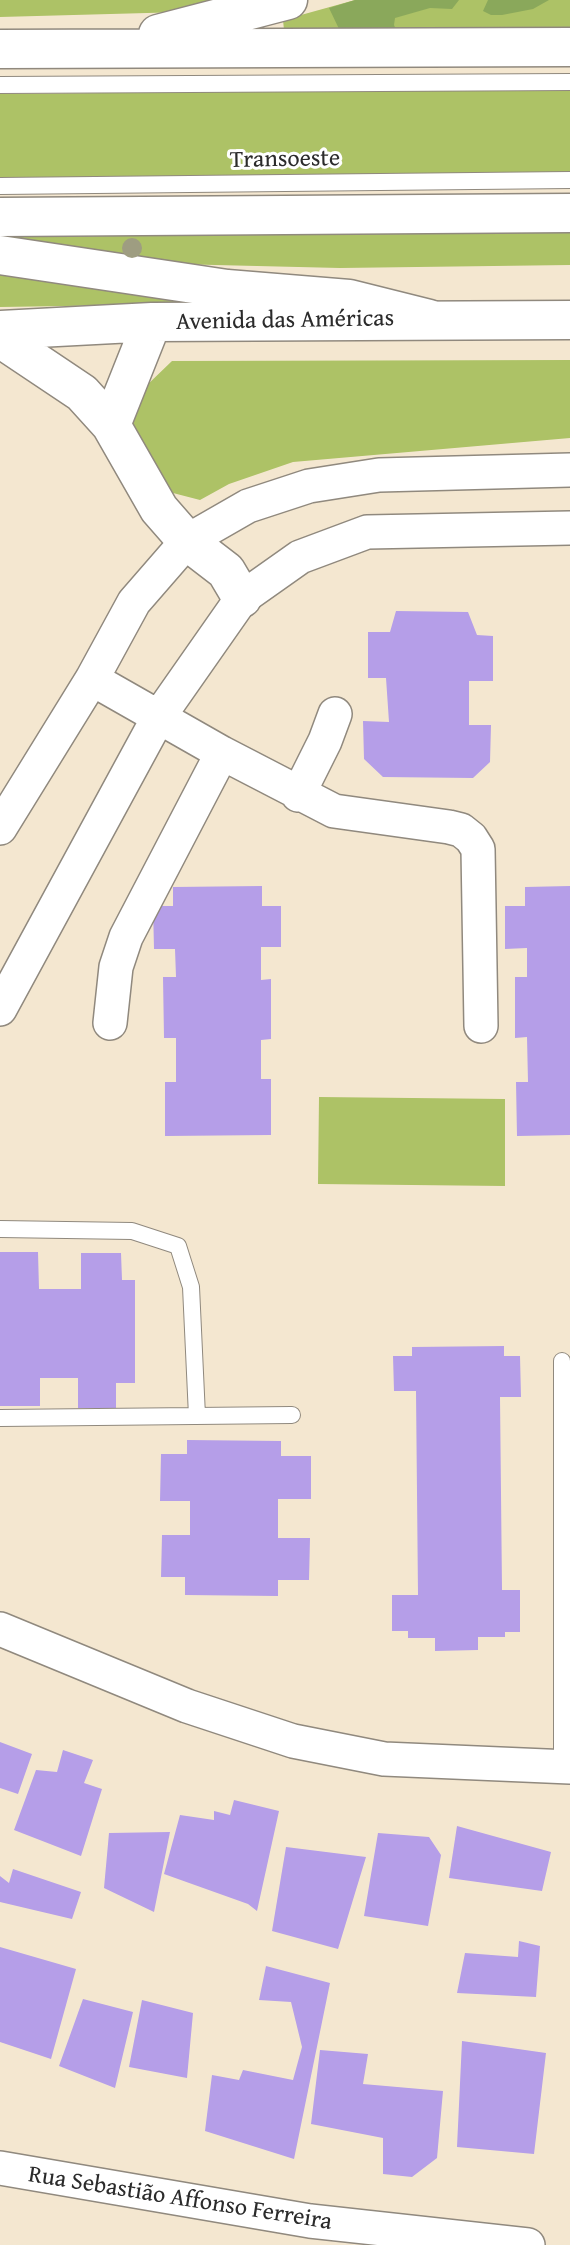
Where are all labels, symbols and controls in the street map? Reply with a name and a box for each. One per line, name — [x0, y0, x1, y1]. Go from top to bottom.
street label: Transoeste — [230, 145, 340, 175]
street label: Avenida das Américas — [176, 305, 394, 337]
street label: Rua Sebastião Affonso Ferreira — [26, 2161, 334, 2237]

